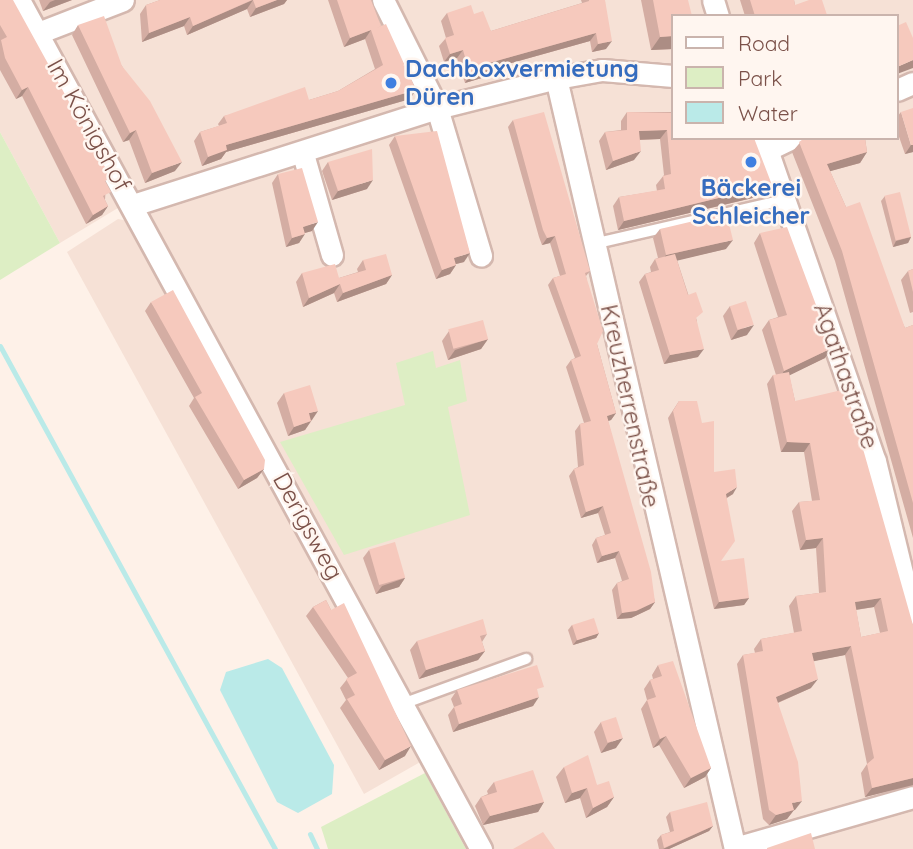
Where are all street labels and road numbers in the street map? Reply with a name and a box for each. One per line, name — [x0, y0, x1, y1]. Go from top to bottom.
street label: Im Königshof — [41, 54, 137, 196]
street label: Agathastraße — [808, 299, 884, 453]
street label: Kreuzherrenstraße — [594, 302, 666, 510]
street label: Derigsweg — [267, 467, 349, 585]

